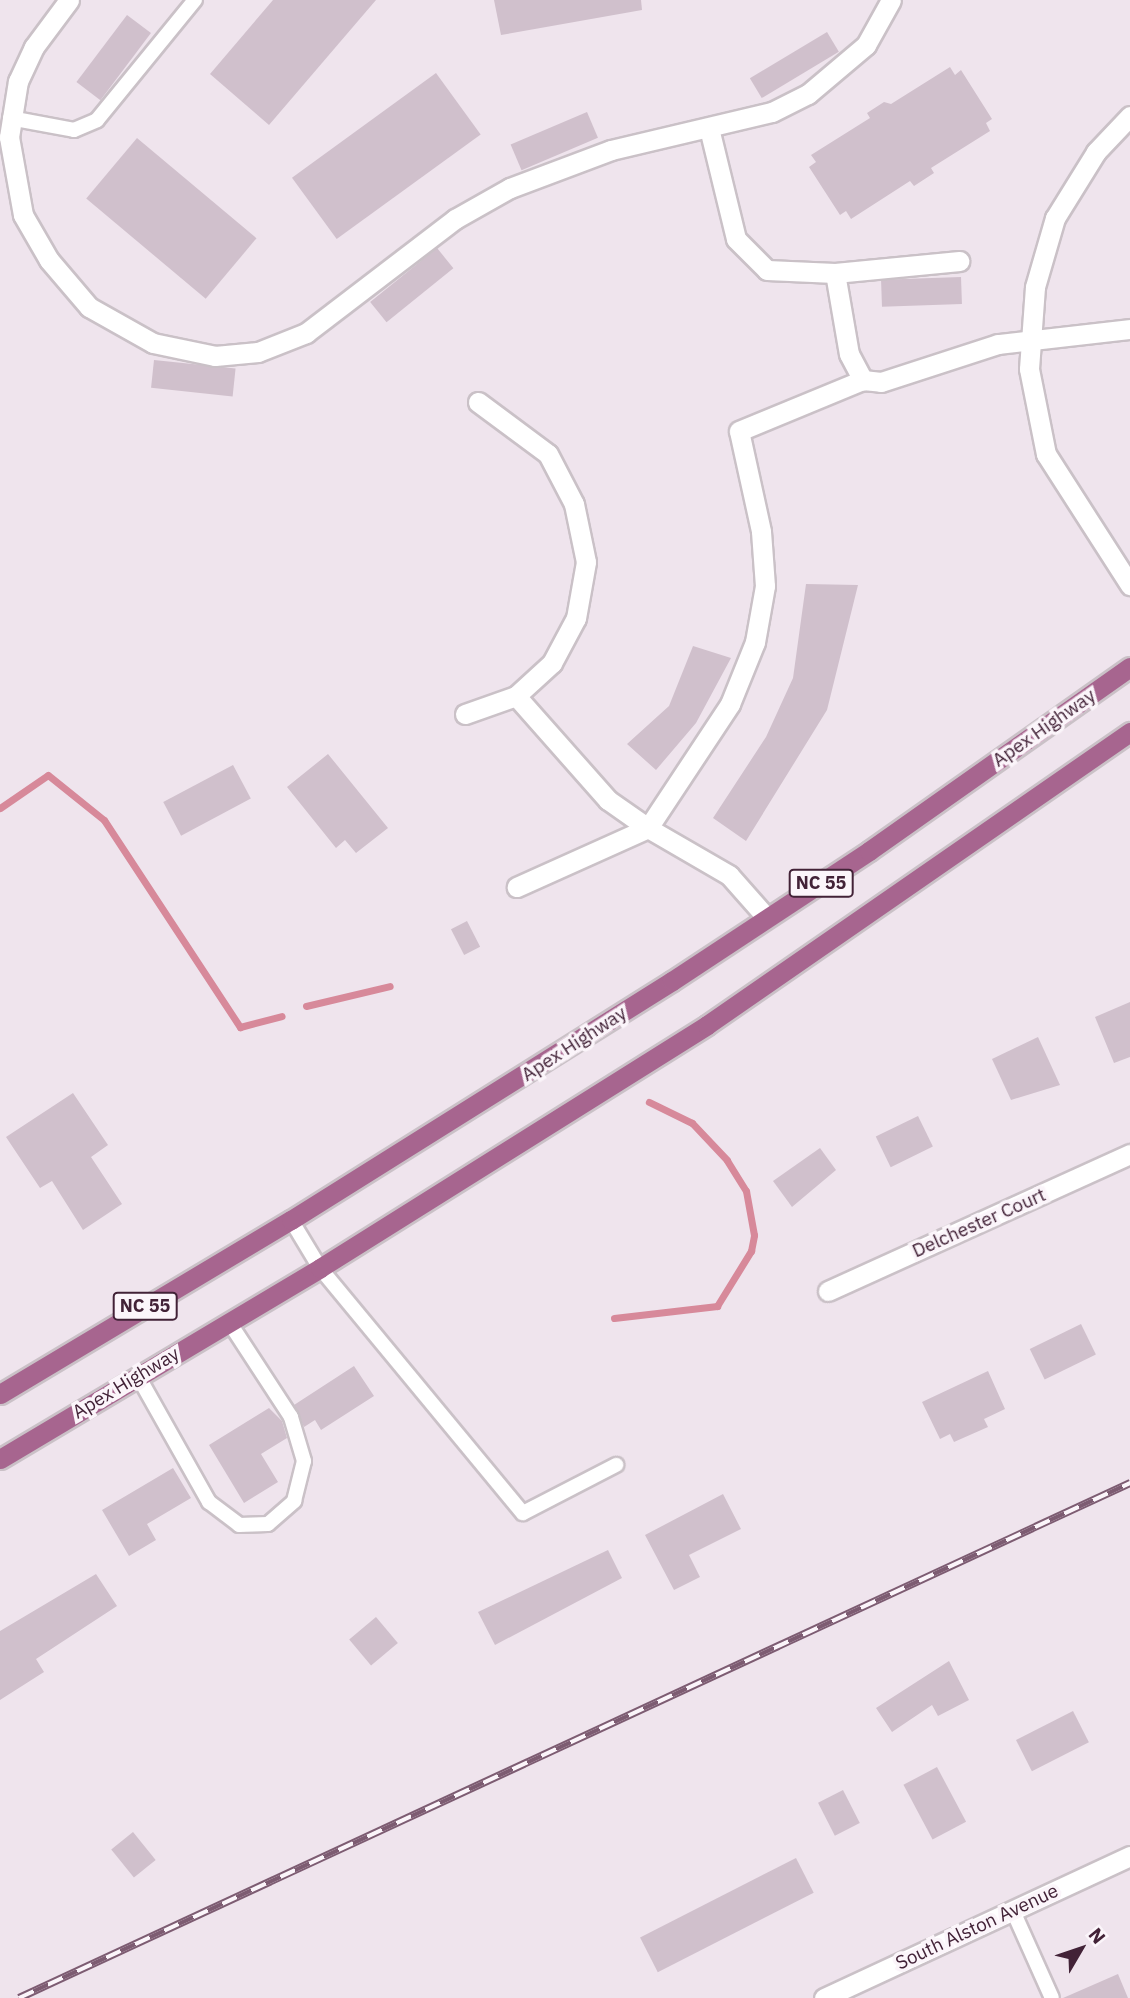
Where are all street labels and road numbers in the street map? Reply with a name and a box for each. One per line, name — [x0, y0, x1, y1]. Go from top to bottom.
street label: Apex Highway — [988, 684, 1100, 772]
road number: NC 55 — [788, 868, 854, 898]
street label: Apex Highway — [517, 1002, 631, 1086]
street label: Delchester Court — [909, 1183, 1049, 1263]
road number: NC 55 — [112, 1292, 178, 1321]
street label: Apex Highway — [69, 1342, 183, 1424]
street label: South Alston Avenue — [892, 1879, 1062, 1975]

